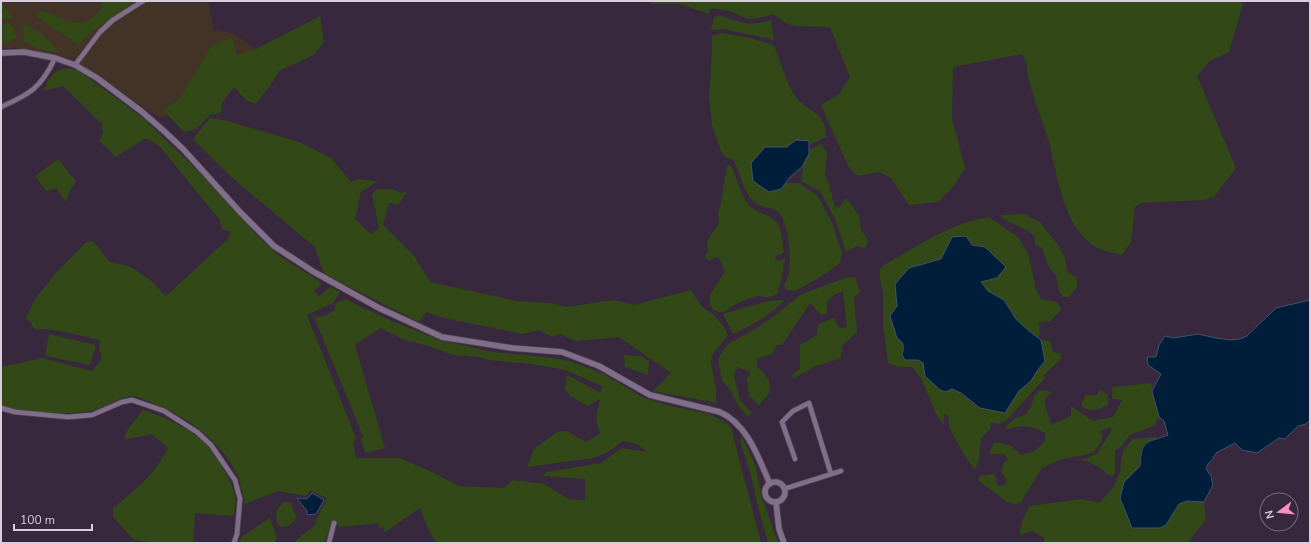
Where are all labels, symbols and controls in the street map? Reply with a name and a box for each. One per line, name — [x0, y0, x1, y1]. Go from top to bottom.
north arrow — [1259, 492, 1299, 532]
scale bar — [14, 506, 92, 532]
text: N — [1262, 509, 1278, 521]
text: 100 m — [20, 512, 55, 528]

